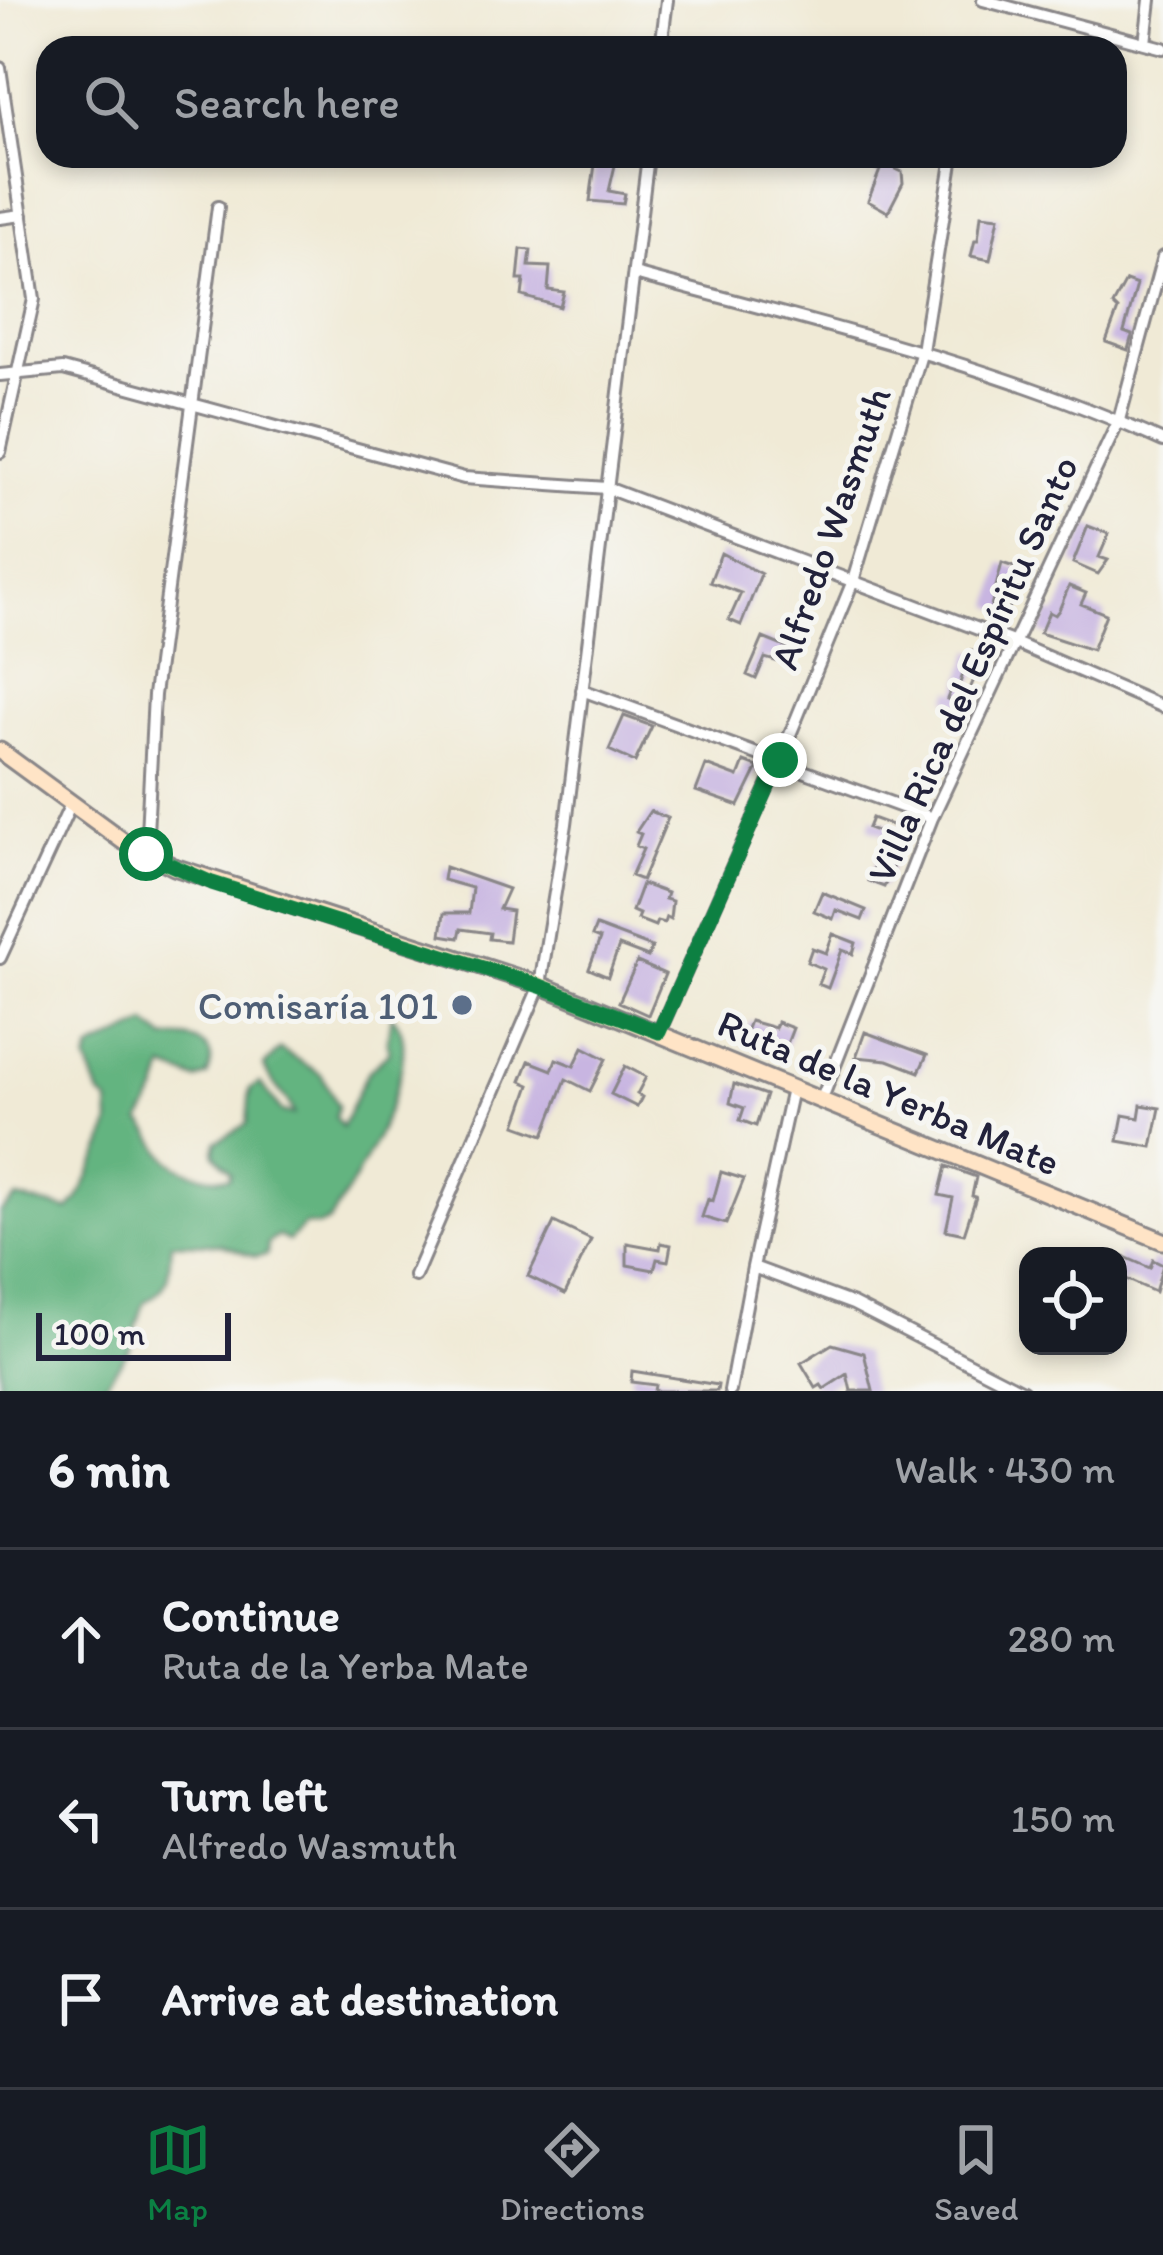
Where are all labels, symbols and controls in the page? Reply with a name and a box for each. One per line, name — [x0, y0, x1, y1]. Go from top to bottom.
search box — [36, 36, 1127, 168]
icon: search — [78, 69, 144, 135]
text: Search here — [174, 75, 400, 129]
street label: Alfredo Wasmuth — [760, 381, 901, 675]
street label: Villa Rica del Espíritu Santo — [857, 449, 1088, 890]
route end — [753, 733, 807, 787]
route start — [119, 827, 173, 881]
place label: Comisaría 101 — [198, 982, 438, 1029]
marker: Comisaría 101 — [449, 992, 475, 1018]
street label: Ruta de la Yerba Mate — [711, 999, 1067, 1186]
map controls — [1019, 1247, 1127, 1355]
button: locate — [1019, 1247, 1127, 1355]
scale bar — [36, 1307, 231, 1360]
text: 100 m — [54, 1314, 145, 1353]
text: 6 min — [48, 1439, 170, 1500]
text: Walk · 430 m — [895, 1446, 1115, 1493]
text: Continue — [162, 1588, 340, 1642]
icon: ahead — [48, 1606, 114, 1672]
text: 280 m — [1008, 1615, 1115, 1662]
text: Ruta de la Yerba Mate — [162, 1642, 529, 1689]
text: Turn left — [162, 1768, 328, 1822]
icon: left — [48, 1786, 114, 1852]
text: 150 m — [1011, 1795, 1115, 1842]
text: Alfredo Wasmuth — [162, 1822, 457, 1869]
icon: arrive — [48, 1966, 114, 2032]
text: Arrive at destination — [162, 1972, 558, 2026]
tab: Map — [145, 2117, 211, 2228]
tab: Directions — [500, 2117, 645, 2228]
tab: Saved — [934, 2117, 1018, 2228]

